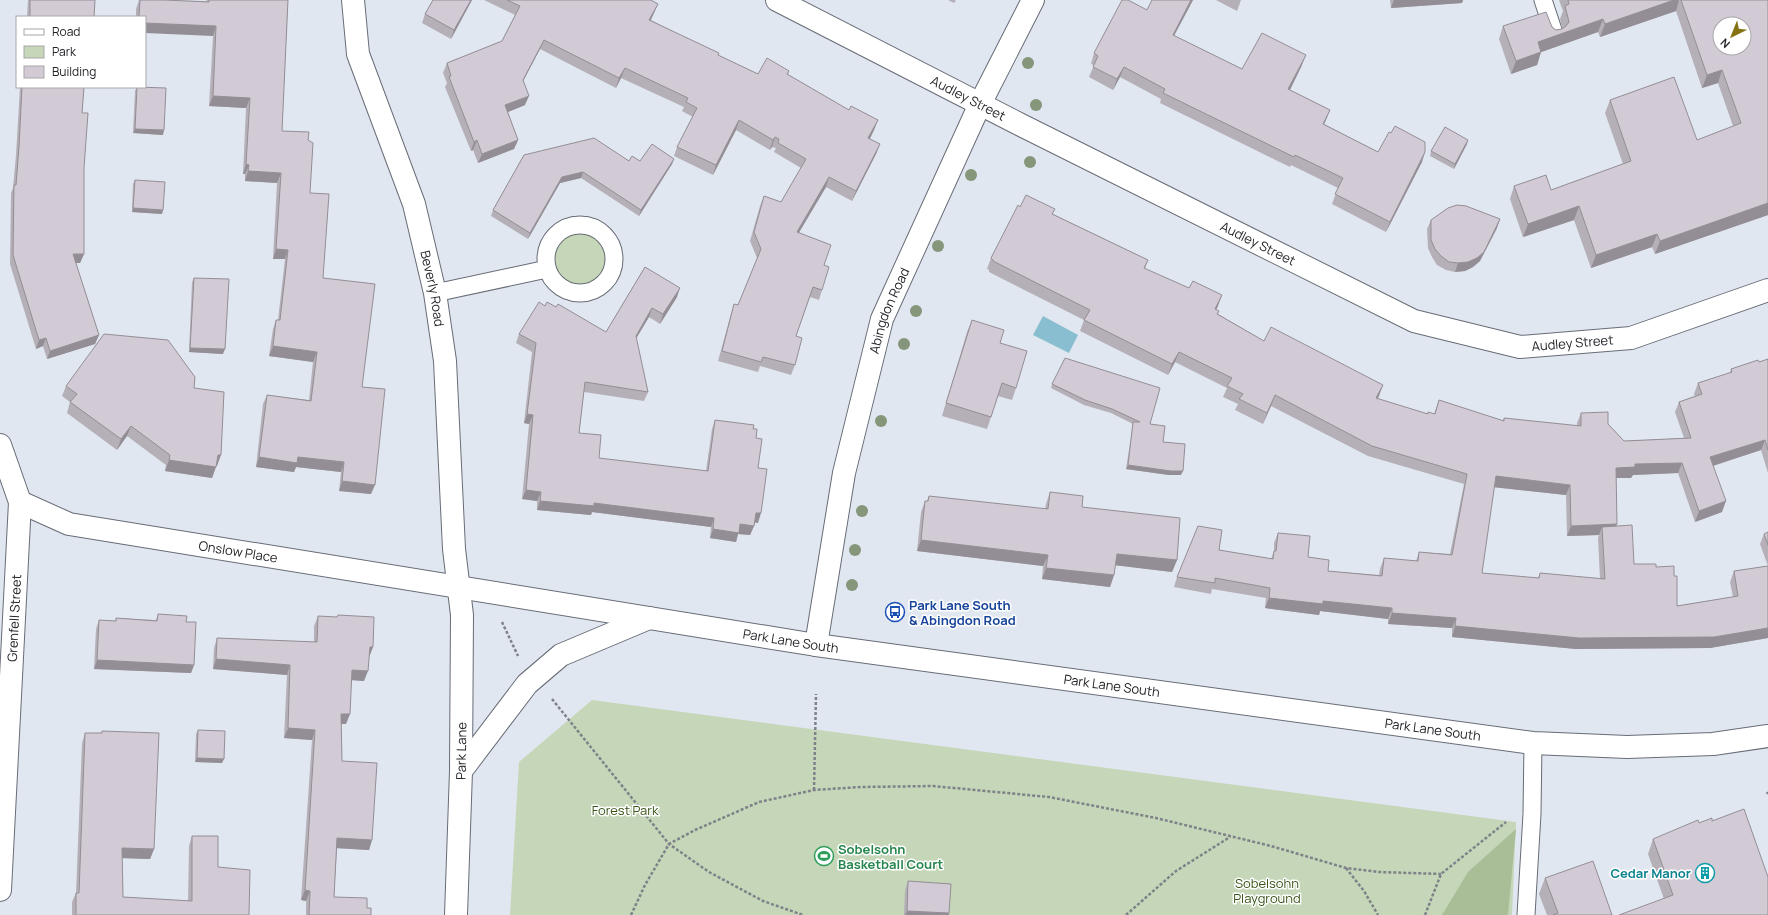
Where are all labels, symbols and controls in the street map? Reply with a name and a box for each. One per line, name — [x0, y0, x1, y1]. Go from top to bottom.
legend — [16, 16, 146, 88]
north arrow — [1712, 16, 1752, 56]
text: Road — [52, 23, 80, 40]
text: N — [1717, 35, 1733, 52]
text: Park — [52, 43, 77, 60]
text: Building — [52, 63, 96, 80]
street label: Audley Street — [928, 71, 1009, 125]
street label: Audley Street — [1217, 217, 1299, 270]
street label: Beverly Road — [416, 249, 449, 328]
street label: Abingdon Road — [865, 265, 913, 356]
street label: Audley Street — [1531, 330, 1614, 355]
street label: Onslow Place — [197, 536, 279, 567]
street label: Grenfell Street — [3, 574, 25, 662]
place label: Park Lane South & Abingdon Road — [909, 596, 1016, 629]
bus stop icon: Park Lane South & Abingdon Road — [884, 601, 906, 623]
street label: Park Lane South — [742, 624, 840, 657]
street label: Park Lane South — [1063, 670, 1161, 701]
street label: Park Lane South — [1384, 714, 1482, 745]
street label: Park Lane — [451, 722, 471, 780]
park label: Forest Park — [592, 801, 659, 819]
place label: Sobelsohn Basketball Court — [838, 840, 943, 873]
sports icon: Sobelsohn Basketball Court — [813, 845, 835, 867]
building icon: Cedar Manor — [1694, 862, 1716, 884]
place label: Cedar Manor — [1610, 864, 1691, 882]
park label: Sobelsohn Playground — [1233, 874, 1301, 907]

